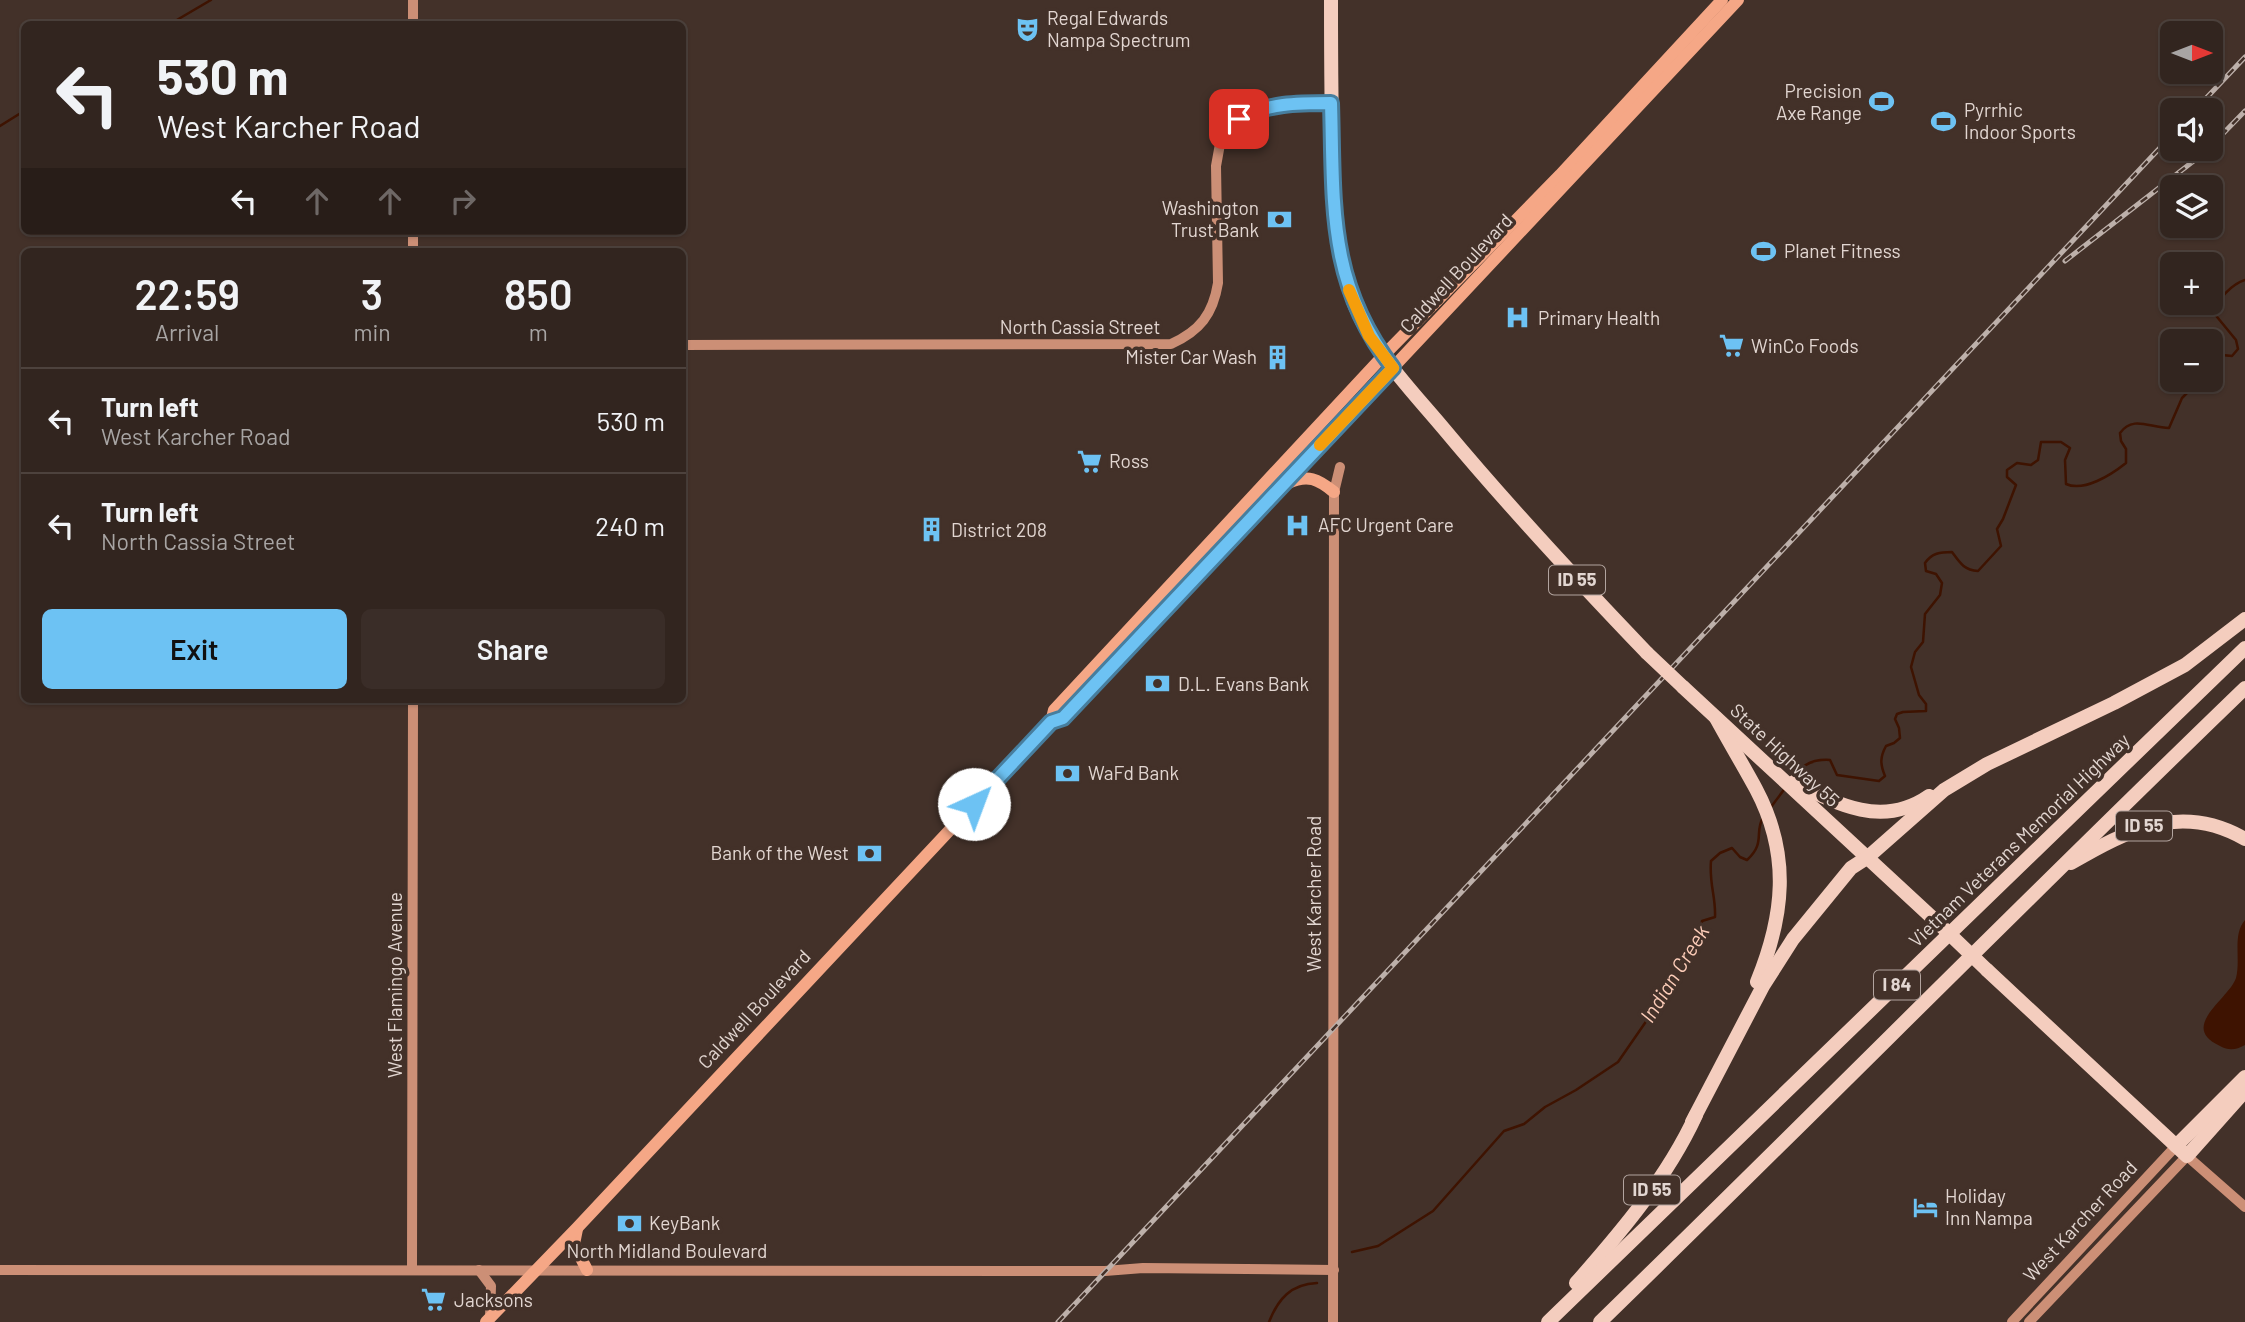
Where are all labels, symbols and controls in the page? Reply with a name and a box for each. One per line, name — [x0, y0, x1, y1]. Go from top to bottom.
place label: Regal Edwards Nampa Spectrum — [1047, 6, 1190, 51]
theatre icon: Regal Edwards Nampa Spectrum — [1013, 15, 1041, 43]
north arrow — [2160, 21, 2222, 84]
map controls — [2160, 21, 2223, 392]
text: 530 m — [157, 46, 289, 105]
icon: left — [42, 49, 133, 140]
place label: Precision Axe Range — [1776, 79, 1862, 124]
sports icon: Precision Axe Range — [1868, 88, 1896, 116]
pin — [1209, 89, 1269, 149]
place label: Pyrrhic Indoor Sports — [1964, 98, 2076, 143]
button: sound — [2160, 98, 2223, 161]
icon: arrive — [1220, 100, 1258, 138]
text: West Karcher Road — [157, 106, 421, 144]
sports icon: Pyrrhic Indoor Sports — [1930, 107, 1958, 135]
button: layers — [2160, 175, 2223, 238]
icon: left — [225, 182, 263, 220]
icon: ahead — [298, 182, 336, 220]
icon: ahead — [371, 182, 409, 220]
icon: right — [444, 182, 482, 220]
place label: Washington Trust Bank — [1162, 196, 1259, 241]
bank icon: Washington Trust Bank — [1265, 205, 1293, 233]
street label: Caldwell Boulevard — [1395, 208, 1517, 337]
sports icon: Planet Fitness — [1750, 237, 1778, 265]
place label: Planet Fitness — [1784, 239, 1901, 262]
button: + — [2160, 252, 2223, 315]
text: 22:59 — [134, 268, 240, 318]
text: 3 — [361, 268, 383, 318]
text: 850 — [504, 268, 573, 318]
hospital icon: Primary Health — [1504, 304, 1532, 332]
place label: Primary Health — [1538, 306, 1660, 329]
street label: North Cassia Street — [1000, 315, 1160, 338]
text: Arrival — [155, 318, 219, 346]
text: min — [353, 318, 391, 346]
text: m — [529, 318, 548, 346]
button: − — [2160, 329, 2223, 392]
supermarket icon: WinCo Foods — [1717, 332, 1745, 360]
place label: WinCo Foods — [1751, 334, 1859, 357]
building icon: Mister Car Wash — [1263, 343, 1291, 371]
place label: Mister Car Wash — [1125, 345, 1257, 368]
text: Turn left — [101, 391, 199, 422]
icon: left — [42, 402, 80, 440]
text: 530 m — [597, 405, 665, 436]
text: West Karcher Road — [101, 422, 290, 450]
supermarket icon: Ross — [1075, 447, 1103, 475]
place label: Ross — [1109, 449, 1149, 472]
text: Turn left — [101, 496, 199, 527]
icon: left — [42, 507, 80, 545]
text: 240 m — [595, 510, 665, 541]
hospital icon: AFC Urgent Care — [1284, 511, 1312, 539]
place label: AFC Urgent Care — [1318, 513, 1454, 536]
building icon: District 208 — [917, 516, 945, 544]
place label: District 208 — [951, 518, 1047, 541]
text: North Cassia Street — [101, 527, 296, 555]
road number: ID 55 — [1549, 566, 1605, 594]
button: Exit — [42, 609, 347, 689]
button: Share — [361, 609, 665, 689]
bank icon: D.L. Evans Bank — [1144, 670, 1172, 698]
place label: D.L. Evans Bank — [1178, 672, 1309, 695]
street label: State Highway 55 — [1726, 698, 1845, 811]
street label: Vietnam Veterans Memorial Highway — [1904, 728, 2134, 951]
bank icon: WaFd Bank — [1054, 759, 1082, 787]
place label: WaFd Bank — [1088, 761, 1179, 784]
position arrow — [937, 767, 1011, 841]
road number: ID 55 — [2116, 812, 2172, 840]
street label: West Karcher Road — [1302, 816, 1325, 972]
bank icon: Bank of the West — [855, 839, 883, 867]
place label: Bank of the West — [710, 841, 849, 864]
street label: West Flamingo Avenue — [383, 892, 406, 1078]
water label: Indian Creek — [1634, 919, 1714, 1027]
street label: Caldwell Boulevard — [693, 944, 815, 1073]
road number: I 84 — [1874, 970, 1920, 1000]
street label: West Karcher Road — [2018, 1156, 2141, 1286]
road number: ID 55 — [1624, 1176, 1680, 1204]
place label: Holiday Inn Nampa — [1945, 1184, 2033, 1229]
hotel icon: Holiday Inn Nampa — [1911, 1193, 1939, 1221]
bank icon: KeyBank — [615, 1209, 643, 1237]
place label: KeyBank — [649, 1211, 720, 1234]
street label: North Midland Boulevard — [567, 1239, 767, 1262]
supermarket icon: Jacksons — [420, 1286, 448, 1314]
place label: Jacksons — [454, 1288, 533, 1311]

